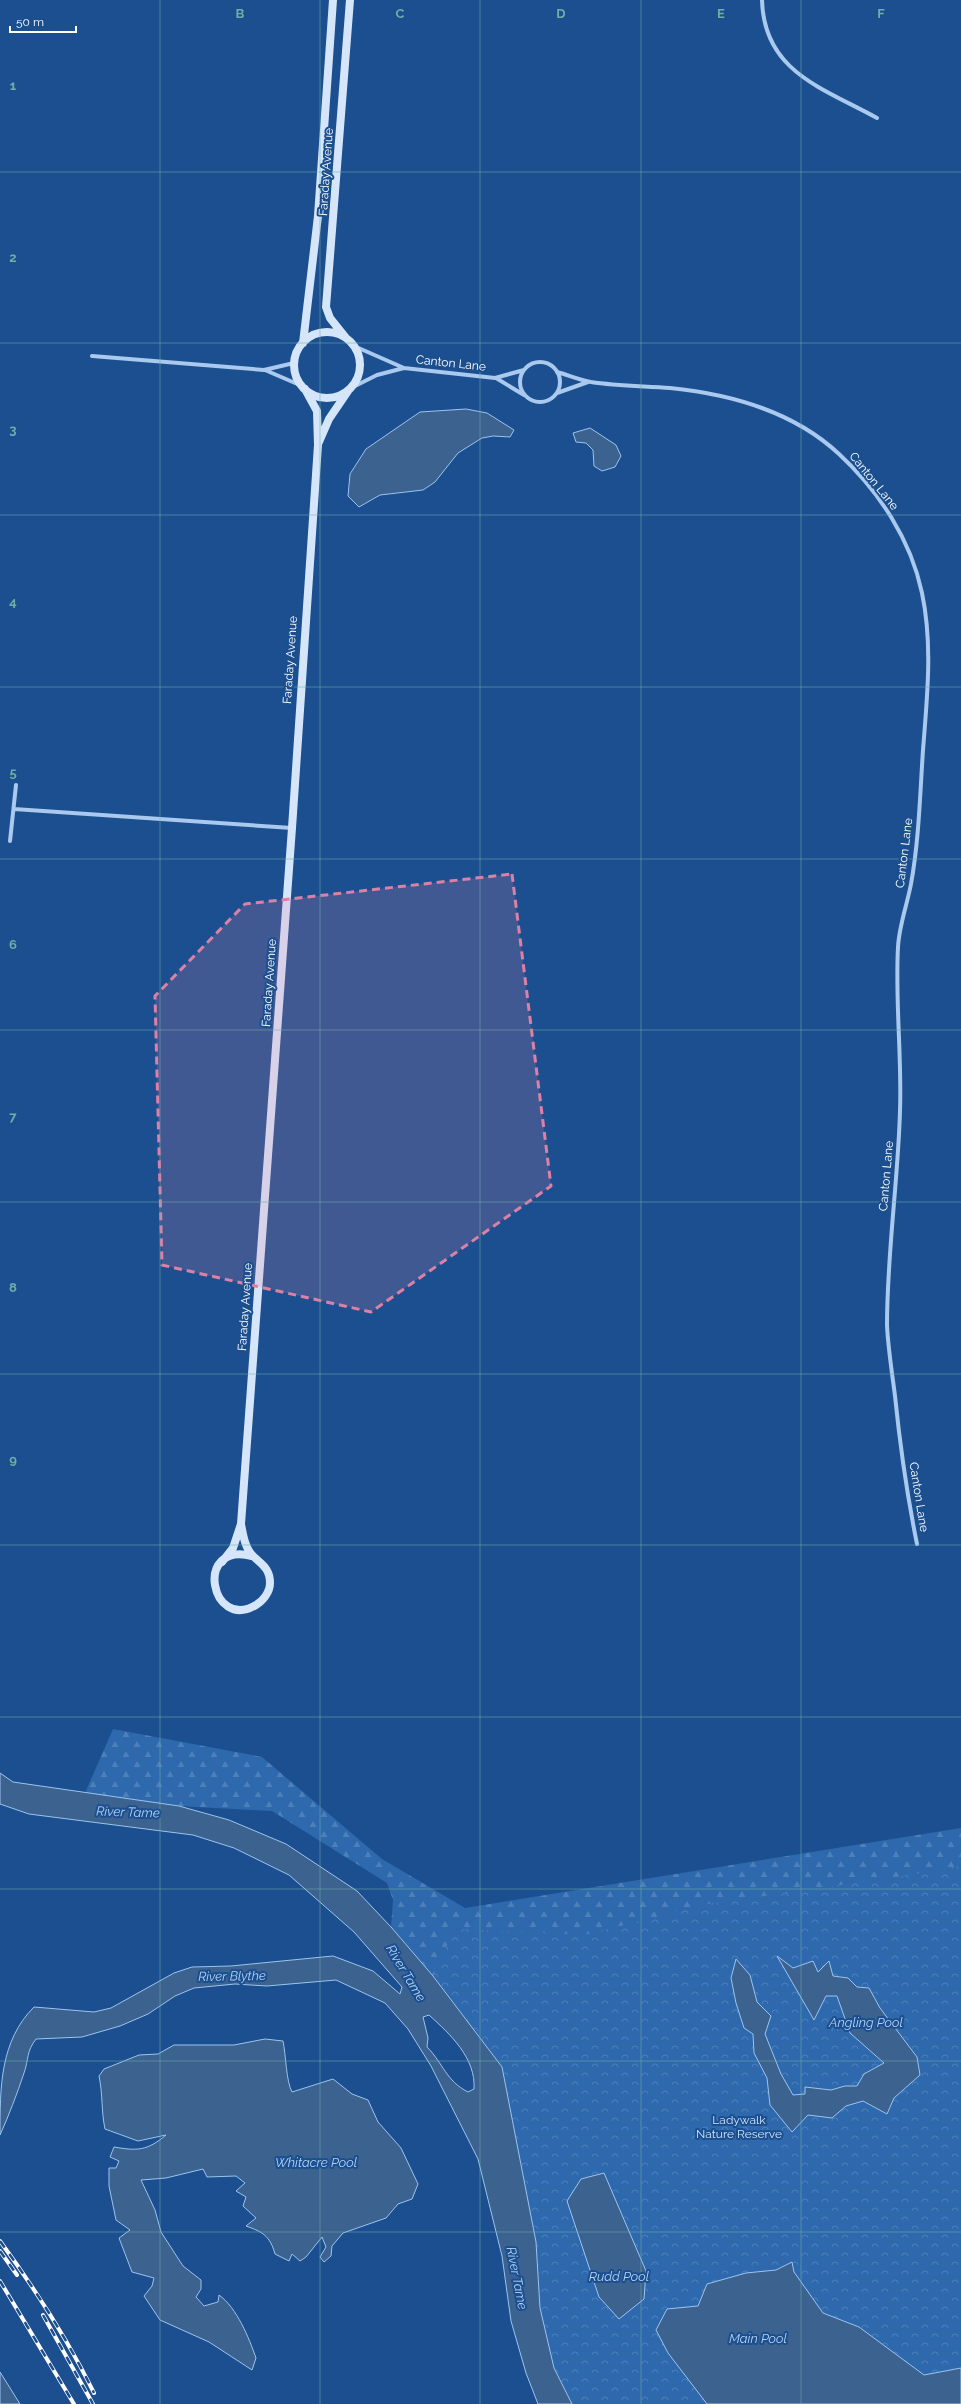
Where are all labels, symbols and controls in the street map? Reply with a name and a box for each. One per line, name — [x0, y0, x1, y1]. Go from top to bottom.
text: B — [236, 6, 245, 21]
text: C — [396, 6, 405, 21]
text: D — [556, 6, 566, 21]
text: E — [717, 6, 725, 21]
text: F — [877, 6, 885, 21]
scale bar — [10, 8, 76, 34]
text: 50 m — [16, 15, 44, 29]
text: 1 — [10, 78, 17, 93]
street label: Faraday Avenue — [316, 127, 336, 217]
text: 2 — [9, 250, 17, 265]
street label: Canton Lane — [415, 352, 487, 374]
text: 3 — [9, 422, 17, 437]
street label: Canton Lane — [846, 449, 902, 513]
text: 4 — [9, 594, 17, 609]
street label: Faraday Avenue — [280, 615, 300, 705]
text: 5 — [9, 765, 17, 780]
street label: Canton Lane — [893, 817, 915, 889]
text: 6 — [9, 937, 17, 952]
street label: Faraday Avenue — [259, 938, 279, 1028]
text: 7 — [9, 1109, 17, 1124]
street label: Canton Lane — [876, 1140, 896, 1212]
street label: Faraday Avenue — [235, 1262, 255, 1352]
text: 8 — [9, 1280, 17, 1295]
text: 9 — [9, 1452, 17, 1467]
street label: Canton Lane — [907, 1461, 931, 1533]
water label: River Tame — [96, 1803, 160, 1821]
water label: River Tame — [383, 1942, 429, 2004]
water label: River Blythe — [198, 1968, 266, 1984]
water label: Angling Pool — [828, 2015, 904, 2030]
park label: Ladywalk Nature Reserve — [696, 2113, 782, 2141]
water label: Whitacre Pool — [275, 2155, 358, 2170]
water label: River Tame — [504, 2245, 530, 2311]
water label: Rudd Pool — [589, 2269, 650, 2284]
water label: Main Pool — [729, 2331, 788, 2346]

